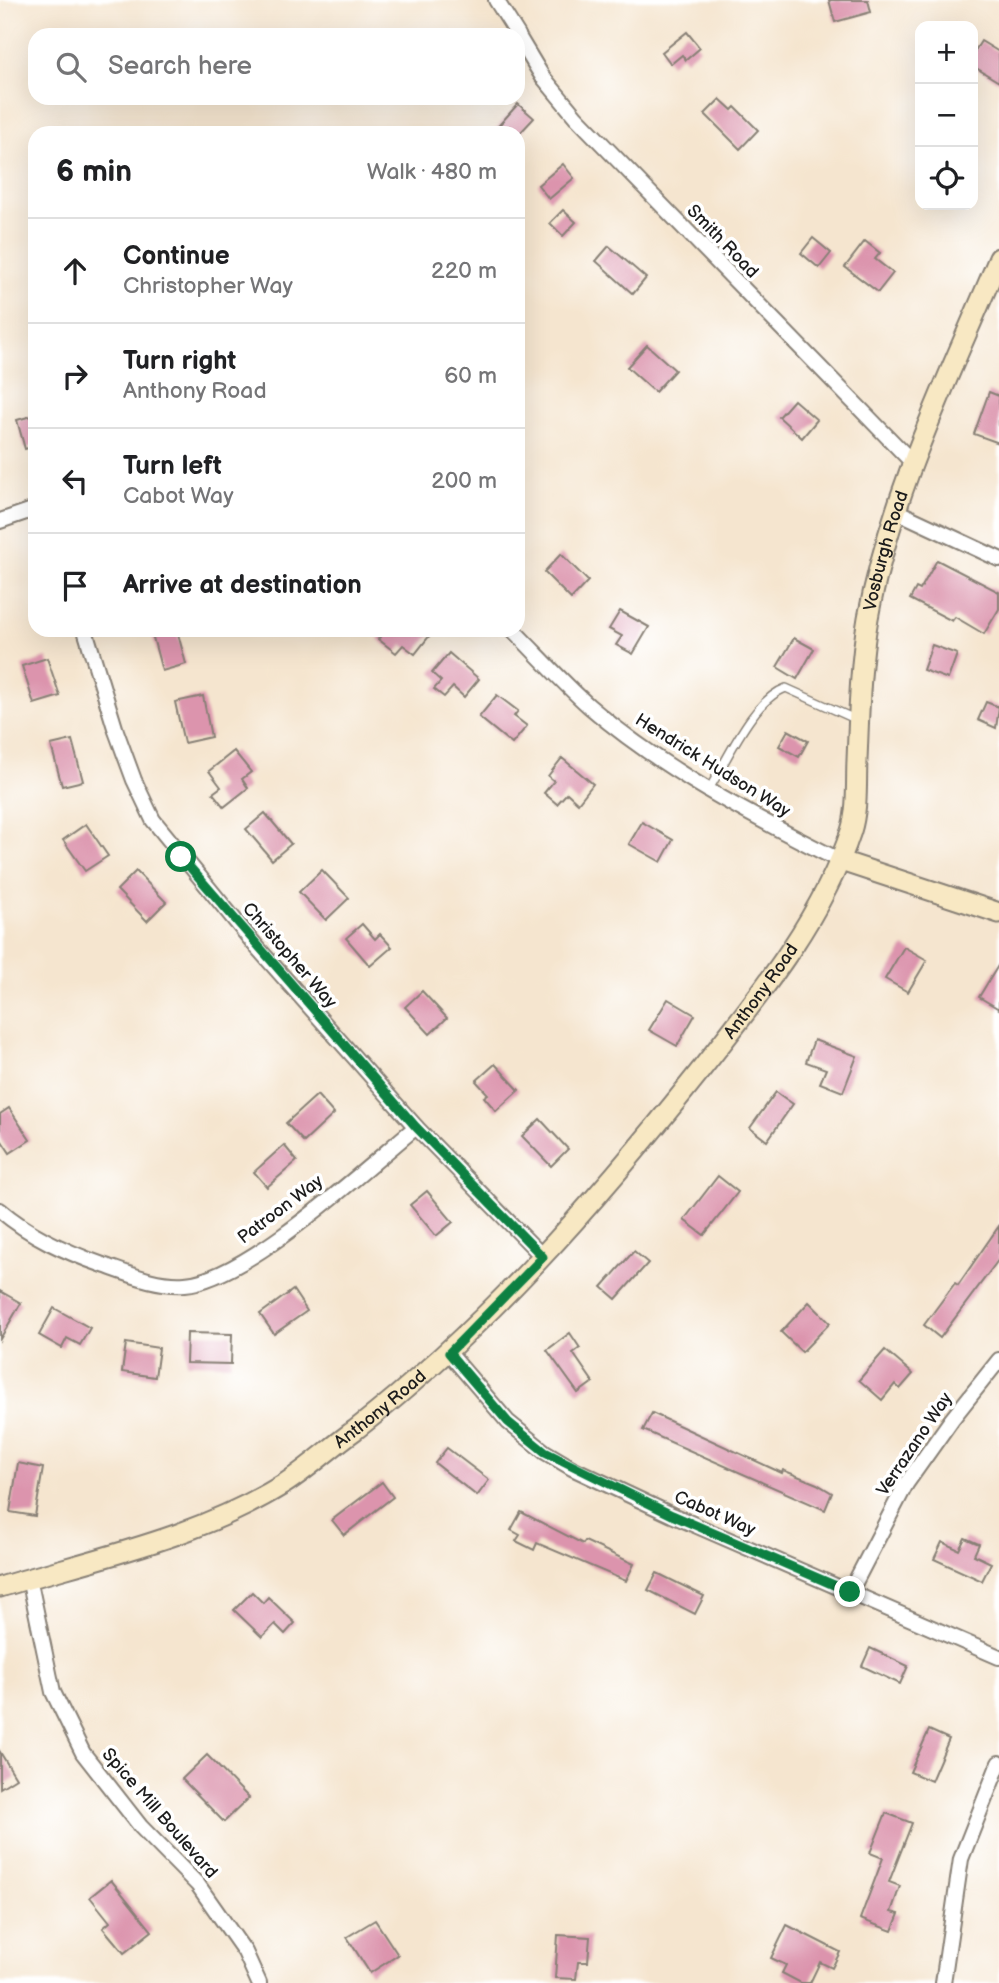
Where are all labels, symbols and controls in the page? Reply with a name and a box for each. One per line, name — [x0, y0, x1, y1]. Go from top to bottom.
map controls — [915, 21, 978, 210]
button: + — [915, 21, 978, 84]
search box — [28, 28, 525, 105]
icon: search — [52, 48, 90, 86]
text: Search here — [108, 51, 252, 82]
button: − — [915, 84, 978, 147]
button: locate — [915, 147, 978, 210]
text: 6 min — [56, 154, 132, 190]
text: Walk · 480 m — [367, 158, 497, 186]
street label: Smith Road — [682, 200, 763, 282]
text: Continue — [123, 241, 230, 272]
icon: ahead — [56, 252, 94, 290]
text: 220 m — [431, 257, 497, 285]
text: Christopher Way — [123, 272, 293, 300]
text: Turn right — [123, 346, 236, 377]
icon: right — [56, 357, 94, 395]
text: 60 m — [444, 362, 497, 390]
text: Anthony Road — [123, 377, 267, 405]
text: Turn left — [123, 451, 222, 482]
icon: left — [56, 462, 94, 500]
text: 200 m — [431, 467, 497, 495]
text: Cabot Way — [123, 482, 234, 510]
street label: Vosburgh Road — [860, 488, 913, 613]
icon: arrive — [56, 567, 94, 605]
text: Arrive at destination — [123, 570, 362, 601]
street label: Hendrick Hudson Way — [631, 709, 795, 822]
route start — [165, 841, 196, 872]
street label: Christopher Way — [238, 898, 342, 1013]
street label: Anthony Road — [719, 940, 803, 1043]
street label: Patroon Way — [234, 1170, 328, 1248]
street label: Anthony Road — [330, 1366, 431, 1453]
street label: Verrazano Way — [872, 1388, 957, 1500]
street label: Cabot Way — [671, 1486, 759, 1541]
route end — [834, 1576, 865, 1607]
street label: Spice Mill Boulevard — [97, 1744, 222, 1883]

